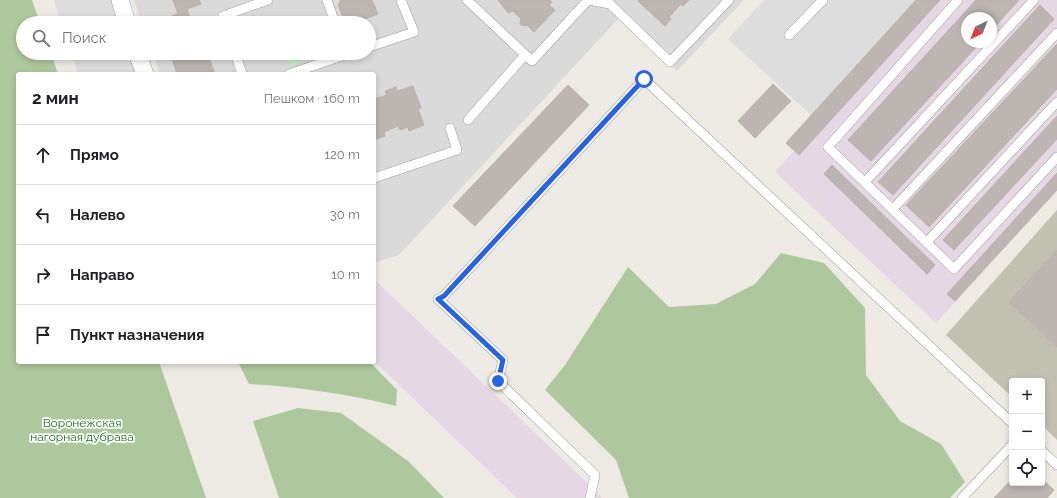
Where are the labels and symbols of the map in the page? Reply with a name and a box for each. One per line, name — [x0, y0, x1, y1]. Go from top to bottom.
north arrow — [961, 12, 997, 48]
route start — [635, 70, 653, 88]
route end — [489, 372, 507, 390]
park label: Воронежская нагорная дубрава — [30, 416, 134, 444]

